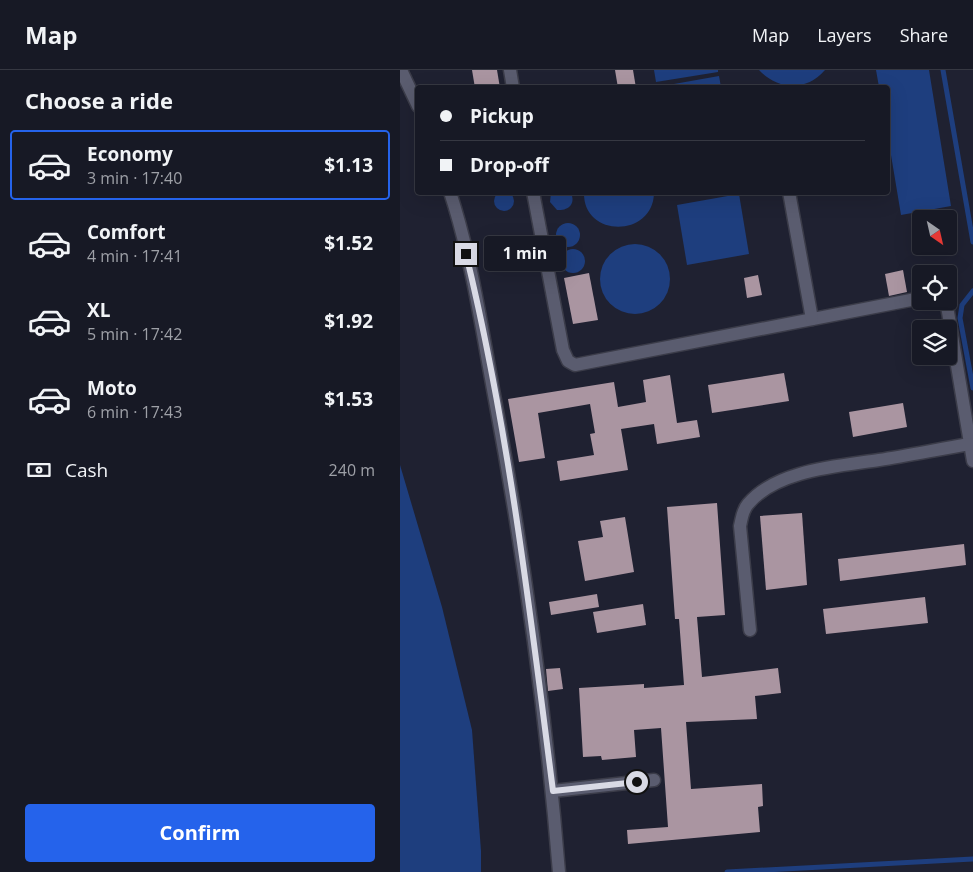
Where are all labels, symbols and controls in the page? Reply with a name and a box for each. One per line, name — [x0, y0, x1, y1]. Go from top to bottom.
text: Map — [25, 18, 77, 51]
text: Map — [752, 23, 789, 47]
text: Layers — [817, 23, 872, 47]
text: Share — [900, 23, 948, 47]
text: Choose a ride — [25, 85, 173, 115]
text: Pickup — [470, 103, 534, 129]
text: Economy — [87, 141, 173, 167]
icon: car — [27, 143, 72, 188]
text: $1.13 — [324, 152, 373, 178]
text: Drop-off — [470, 152, 549, 178]
text: 3 min · 17:40 — [87, 167, 182, 189]
north arrow — [912, 210, 958, 255]
map controls — [912, 210, 957, 365]
text: Comfort — [87, 219, 166, 245]
icon: car — [27, 221, 72, 266]
text: $1.52 — [324, 230, 373, 256]
callout: 1 min — [484, 236, 566, 272]
text: 1 min — [503, 242, 547, 264]
route end — [455, 243, 477, 265]
text: 4 min · 17:41 — [87, 245, 182, 267]
button: locate — [912, 265, 957, 310]
text: XL — [87, 297, 110, 323]
icon: car — [27, 299, 72, 344]
text: $1.92 — [324, 308, 373, 334]
button: layers — [912, 320, 957, 365]
text: 5 min · 17:42 — [87, 323, 182, 345]
text: Moto — [87, 375, 137, 401]
icon: car — [27, 377, 72, 422]
text: $1.53 — [324, 386, 373, 412]
text: 6 min · 17:43 — [87, 401, 182, 423]
icon: cash — [25, 456, 53, 484]
text: Cash — [65, 457, 108, 483]
text: 240 m — [329, 459, 375, 481]
route start — [626, 771, 648, 793]
button: Confirm — [25, 804, 375, 862]

